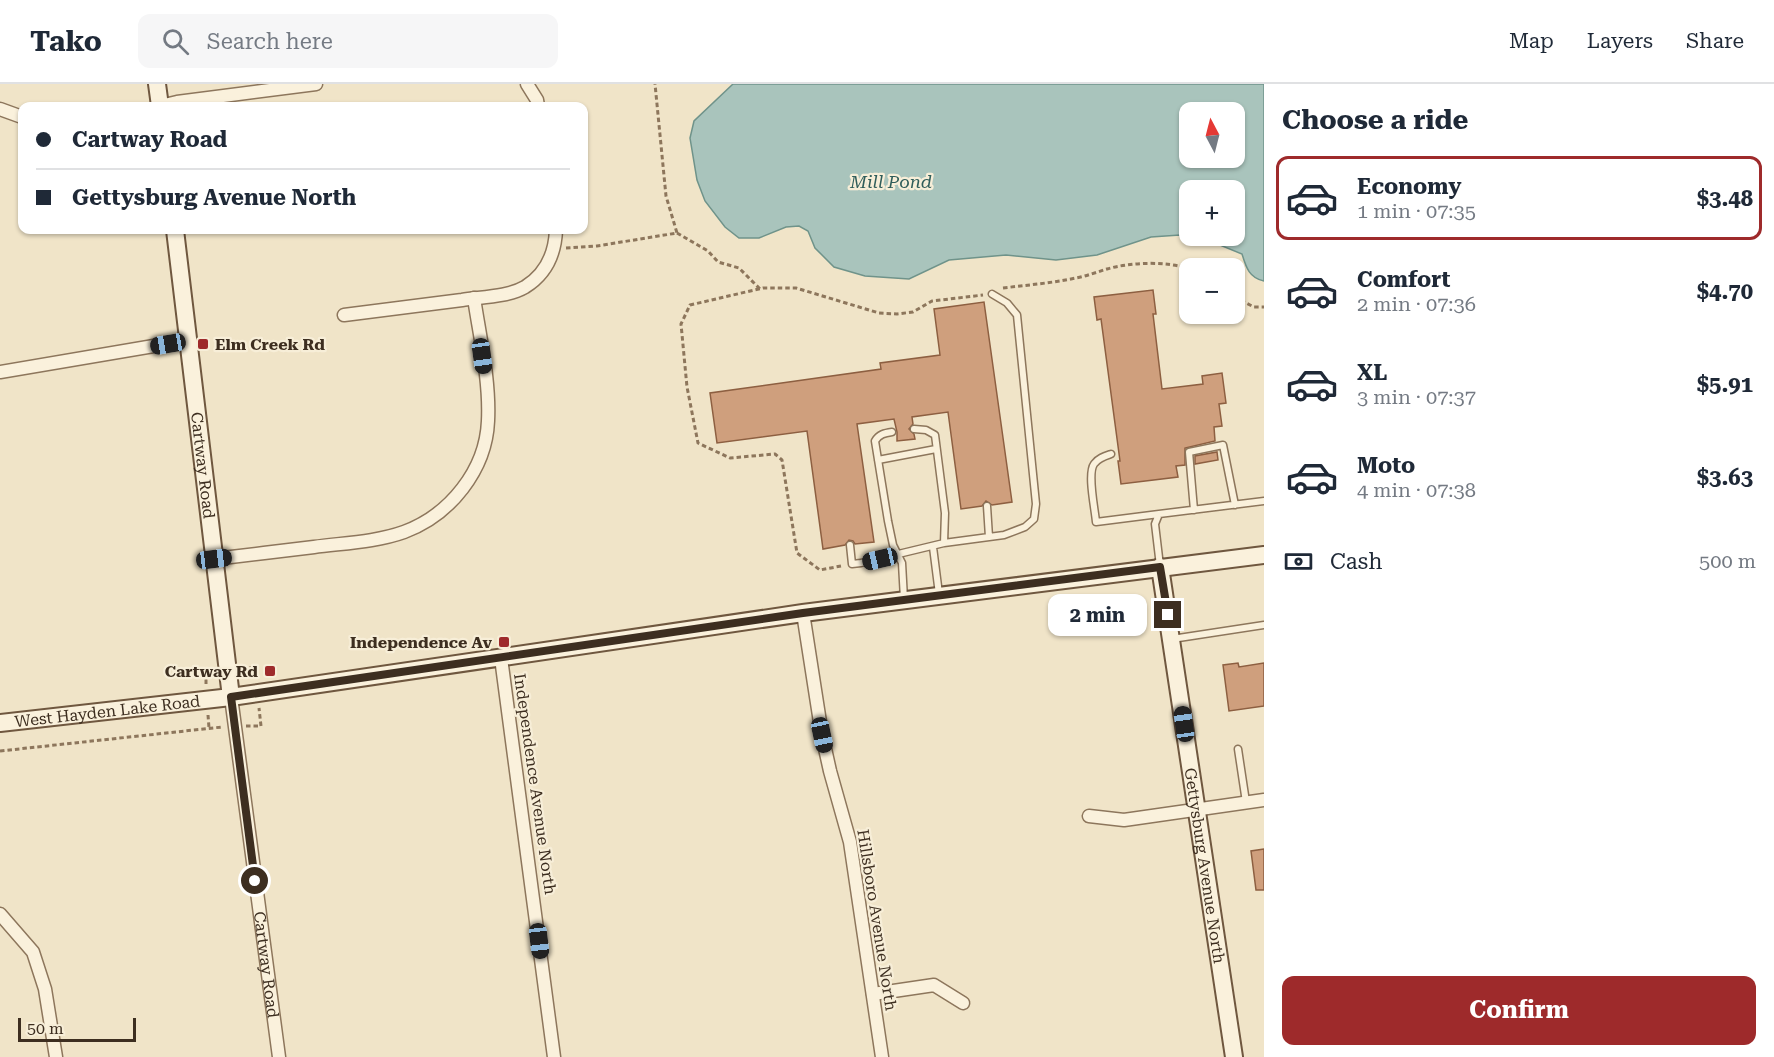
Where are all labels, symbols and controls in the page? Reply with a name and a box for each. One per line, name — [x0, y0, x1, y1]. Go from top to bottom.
search box — [138, 14, 558, 68]
text: Tako — [30, 25, 102, 58]
icon: search — [159, 25, 192, 58]
text: Search here — [207, 29, 333, 54]
text: Map — [1509, 29, 1554, 53]
text: Layers — [1587, 29, 1653, 53]
text: Share — [1686, 29, 1744, 53]
north arrow — [1179, 102, 1245, 168]
map controls — [1179, 102, 1245, 324]
text: Choose a ride — [1282, 104, 1468, 136]
text: Cartway Road — [72, 127, 227, 152]
water label: Mill Pond — [849, 171, 932, 192]
icon: car — [1285, 171, 1339, 225]
text: Economy — [1357, 174, 1461, 199]
button: + — [1179, 180, 1245, 246]
text: Gettysburg Avenue North — [72, 185, 356, 210]
text: $3.48 — [1697, 186, 1753, 211]
text: 1 min · 07:35 — [1357, 199, 1476, 223]
button: − — [1179, 258, 1245, 324]
icon: car — [1285, 264, 1339, 318]
text: Comfort — [1357, 267, 1450, 292]
text: $4.70 — [1697, 279, 1753, 304]
text: 2 min · 07:36 — [1357, 292, 1476, 316]
car — [149, 332, 187, 356]
place label: Elm Creek Rd — [215, 335, 325, 354]
marker: Elm Creek Rd — [196, 337, 210, 351]
car — [471, 337, 493, 375]
icon: car — [1285, 357, 1339, 411]
text: XL — [1357, 360, 1387, 385]
text: $5.91 — [1697, 372, 1753, 397]
text: 3 min · 07:37 — [1357, 385, 1476, 409]
street label: Cartway Road — [187, 411, 219, 520]
icon: car — [1285, 450, 1339, 504]
text: Moto — [1357, 453, 1415, 478]
text: $3.63 — [1697, 465, 1753, 490]
text: 4 min · 07:38 — [1357, 478, 1476, 502]
icon: cash — [1282, 545, 1315, 578]
car — [860, 546, 900, 572]
car — [195, 548, 233, 570]
text: Cash — [1330, 549, 1382, 574]
text: 500 m — [1699, 549, 1756, 573]
callout: 2 min — [1048, 594, 1147, 636]
route end — [1154, 601, 1181, 628]
text: 2 min — [1070, 603, 1125, 627]
place label: Independence Av — [350, 633, 492, 652]
marker: Independence Av — [497, 635, 511, 649]
place label: Cartway Rd — [165, 662, 258, 681]
marker: Cartway Rd — [263, 664, 277, 678]
street label: Independence Avenue North — [510, 672, 560, 896]
street label: West Hayden Lake Road — [13, 691, 201, 731]
car — [1173, 705, 1195, 743]
car — [809, 716, 835, 754]
street label: Gettysburg Avenue North — [1181, 766, 1229, 965]
street label: Hillsboro Avenue North — [853, 828, 901, 1012]
route start — [241, 867, 268, 894]
street label: Cartway Road — [250, 910, 283, 1019]
car — [528, 922, 550, 960]
button: Confirm — [1282, 976, 1756, 1045]
scale bar — [18, 1015, 136, 1042]
text: 50 m — [27, 1019, 64, 1038]

